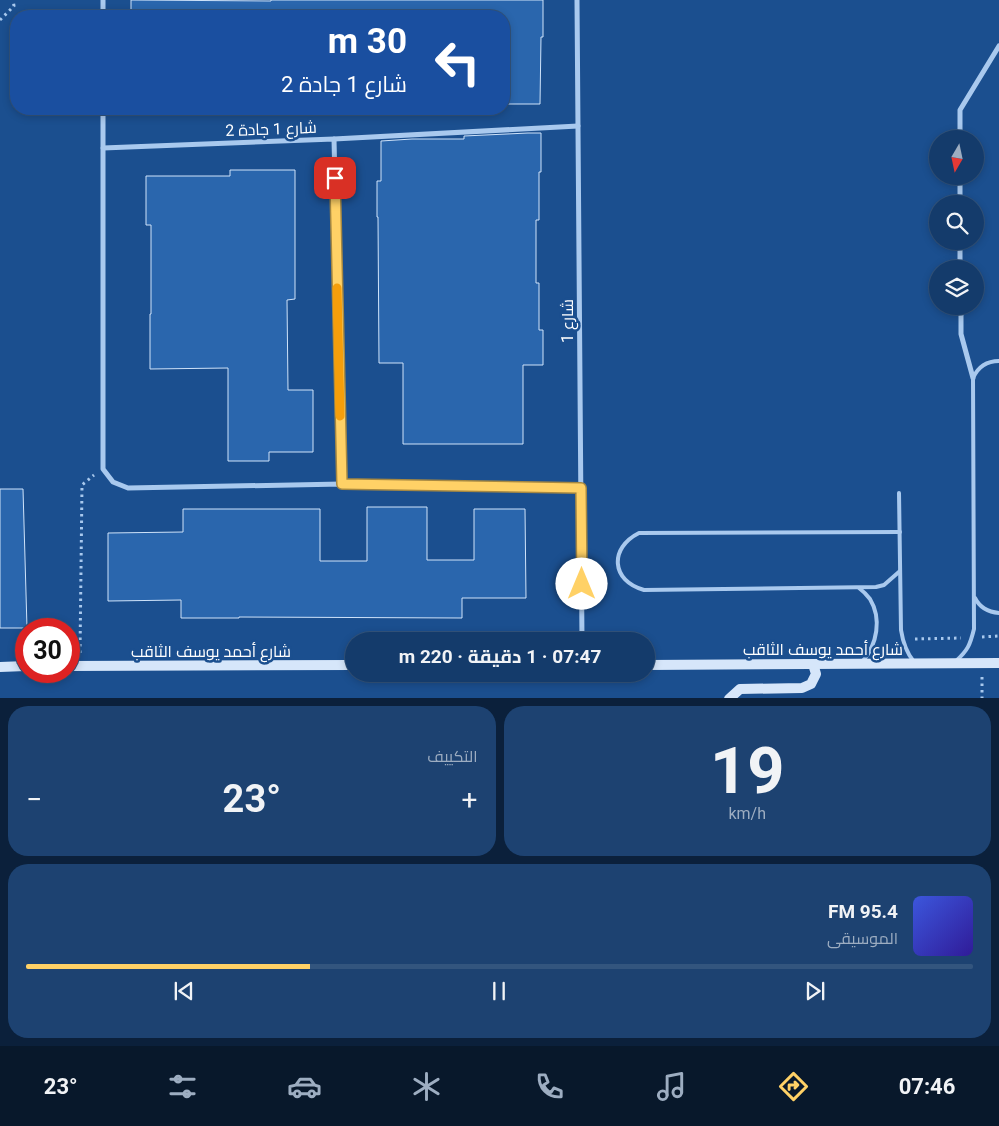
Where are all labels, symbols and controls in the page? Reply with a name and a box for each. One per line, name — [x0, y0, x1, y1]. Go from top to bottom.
text: 30 m — [328, 21, 407, 62]
icon: left — [425, 30, 490, 95]
text: شارع 1 جادة 2 — [281, 72, 407, 97]
street label: شارع 1 جادة 2 — [225, 118, 317, 142]
north arrow — [929, 130, 984, 185]
map controls — [929, 130, 984, 315]
pin — [314, 157, 356, 199]
icon: arrive — [321, 164, 349, 192]
button: search — [929, 195, 984, 250]
button: layers — [929, 260, 984, 315]
street label: شارع 1 — [558, 299, 579, 343]
position arrow — [555, 557, 607, 609]
speed limit sign: 30 — [15, 618, 80, 683]
street label: شارع أحمد يوسف الثاقب — [743, 640, 903, 661]
street label: شارع أحمد يوسف الثاقب — [131, 642, 291, 663]
text: 07:47 · 1 دقيقة · 220 m — [399, 645, 601, 668]
text: 19 — [710, 733, 785, 809]
text: التكييف — [427, 747, 478, 766]
text: 23° — [223, 777, 281, 821]
text: − — [26, 783, 42, 816]
text: + — [462, 783, 477, 816]
text: km/h — [728, 804, 766, 823]
text: 95.4 FM — [828, 900, 898, 923]
text: الموسيقى — [827, 929, 898, 948]
icon: previous — [170, 977, 198, 1005]
icon: pause — [485, 977, 513, 1005]
icon: next — [801, 977, 829, 1005]
icon: filters — [165, 1069, 200, 1104]
icon: car — [287, 1069, 322, 1104]
icon: climate — [409, 1069, 444, 1104]
icon: phone — [532, 1069, 567, 1104]
icon: music — [654, 1069, 689, 1104]
icon: directions — [776, 1069, 811, 1104]
text: 23° — [44, 1074, 78, 1099]
text: 07:46 — [899, 1074, 955, 1099]

